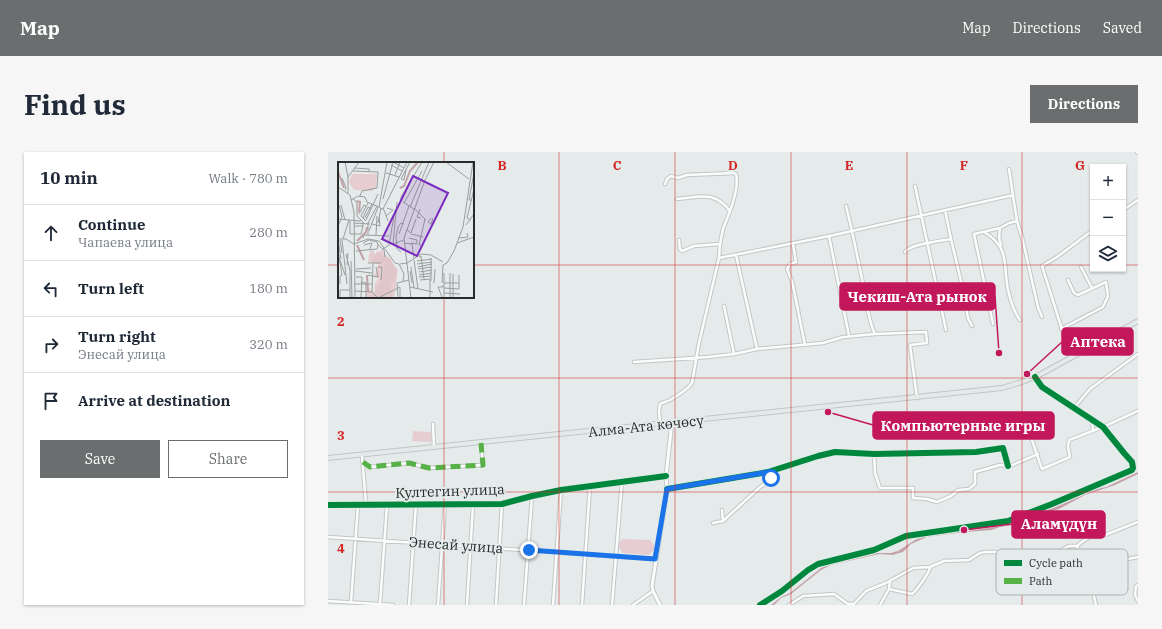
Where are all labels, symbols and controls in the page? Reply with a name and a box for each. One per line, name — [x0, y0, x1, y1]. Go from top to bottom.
text: Map — [20, 16, 60, 40]
text: Map — [962, 19, 991, 37]
text: Directions — [1013, 19, 1081, 37]
text: Saved — [1103, 19, 1142, 37]
button: Directions — [1030, 85, 1138, 123]
text: Find us — [24, 86, 126, 123]
text: B — [497, 157, 507, 174]
text: C — [613, 157, 622, 174]
text: D — [728, 157, 738, 174]
text: E — [845, 157, 853, 174]
text: F — [960, 157, 968, 174]
text: G — [1075, 157, 1085, 174]
inset map — [338, 162, 474, 298]
map controls — [1090, 164, 1126, 272]
button: + — [1090, 164, 1126, 200]
text: 10 min — [40, 167, 98, 189]
text: Walk · 780 m — [209, 170, 288, 187]
button: − — [1090, 200, 1126, 236]
text: Continue — [78, 215, 145, 234]
icon: ahead — [40, 222, 62, 244]
text: 280 m — [249, 224, 288, 241]
text: Чапаева улица — [78, 234, 173, 251]
button: layers — [1090, 236, 1126, 272]
icon: left — [40, 278, 62, 300]
text: Turn left — [78, 279, 144, 298]
text: 180 m — [249, 280, 288, 297]
callout: Чекиш-Ата рынок — [840, 283, 995, 310]
text: Чекиш-Ата рынок — [847, 287, 987, 306]
text: 2 — [337, 313, 345, 330]
text: Turn right — [78, 327, 156, 346]
callout: Аптека — [1062, 328, 1133, 355]
text: Аптека — [1070, 332, 1126, 351]
icon: right — [40, 334, 62, 356]
text: 320 m — [249, 336, 288, 353]
text: Энесай улица — [78, 346, 166, 363]
icon: arrive — [40, 390, 62, 412]
text: Arrive at destination — [78, 391, 230, 410]
street label: Алма-Ата көчөсү — [587, 411, 705, 441]
callout: Компьютерные игры — [873, 412, 1054, 439]
text: Компьютерные игры — [881, 416, 1046, 435]
text: 3 — [337, 427, 345, 444]
button: Save — [40, 440, 160, 478]
button: Share — [168, 440, 288, 478]
route start — [762, 469, 780, 487]
street label: Култегин улица — [395, 480, 505, 502]
callout: Аламүдүн — [1012, 511, 1105, 538]
text: Аламүдүн — [1021, 514, 1097, 533]
street label: Энесай улица — [408, 533, 504, 557]
text: 4 — [337, 540, 345, 557]
route end — [520, 541, 538, 559]
legend — [996, 549, 1128, 595]
text: Cycle path — [1029, 556, 1083, 570]
text: Path — [1029, 574, 1052, 588]

